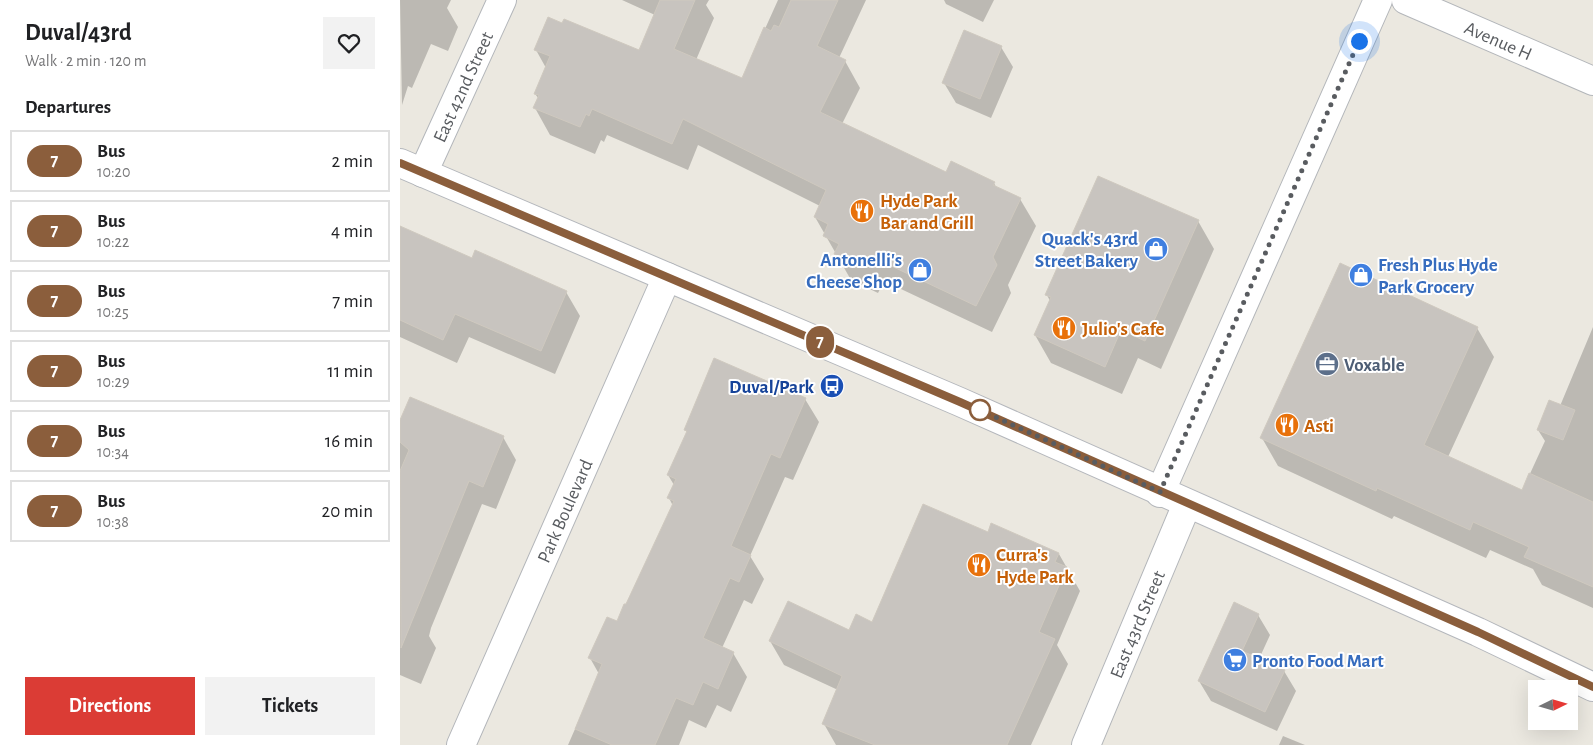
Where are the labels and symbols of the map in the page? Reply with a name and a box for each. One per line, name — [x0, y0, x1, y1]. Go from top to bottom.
street label: Avenue H — [1461, 19, 1535, 64]
street label: East 42nd Street — [430, 29, 497, 145]
your location — [1347, 29, 1372, 54]
place label: Hyde Park Bar and Grill — [880, 192, 974, 233]
restaurant icon: Hyde Park Bar and Grill — [849, 198, 875, 224]
place label: Quack's 43rd Street Bakery — [1035, 230, 1139, 271]
shop icon: Quack's 43rd Street Bakery — [1143, 236, 1169, 262]
place label: Antonelli's Cheese Shop — [806, 251, 902, 292]
place label: Fresh Plus Hyde Park Grocery — [1378, 256, 1498, 297]
shop icon: Antonelli's Cheese Shop — [907, 257, 933, 283]
shop icon: Fresh Plus Hyde Park Grocery — [1348, 262, 1374, 288]
restaurant icon: Julio's Cafe — [1051, 315, 1077, 341]
place label: Julio's Cafe — [1082, 320, 1165, 339]
line badge: 7 — [804, 326, 836, 358]
office icon: Voxable — [1314, 351, 1340, 377]
place label: Voxable — [1344, 356, 1405, 375]
bus stop icon: Duval/Park — [819, 373, 845, 399]
place label: Duval/Park — [729, 378, 815, 397]
unlabelled marker — [969, 399, 991, 421]
restaurant icon: Asti — [1274, 412, 1300, 438]
place label: Asti — [1304, 417, 1334, 436]
street label: Park Boulevard — [534, 457, 597, 566]
place label: Curra's Hyde Park — [996, 546, 1074, 587]
restaurant icon: Curra's Hyde Park — [966, 552, 992, 578]
street label: East 43rd Street — [1107, 568, 1169, 681]
supermarket icon: Pronto Food Mart — [1222, 647, 1248, 673]
place label: Pronto Food Mart — [1252, 652, 1384, 671]
north arrow — [1528, 680, 1578, 730]

